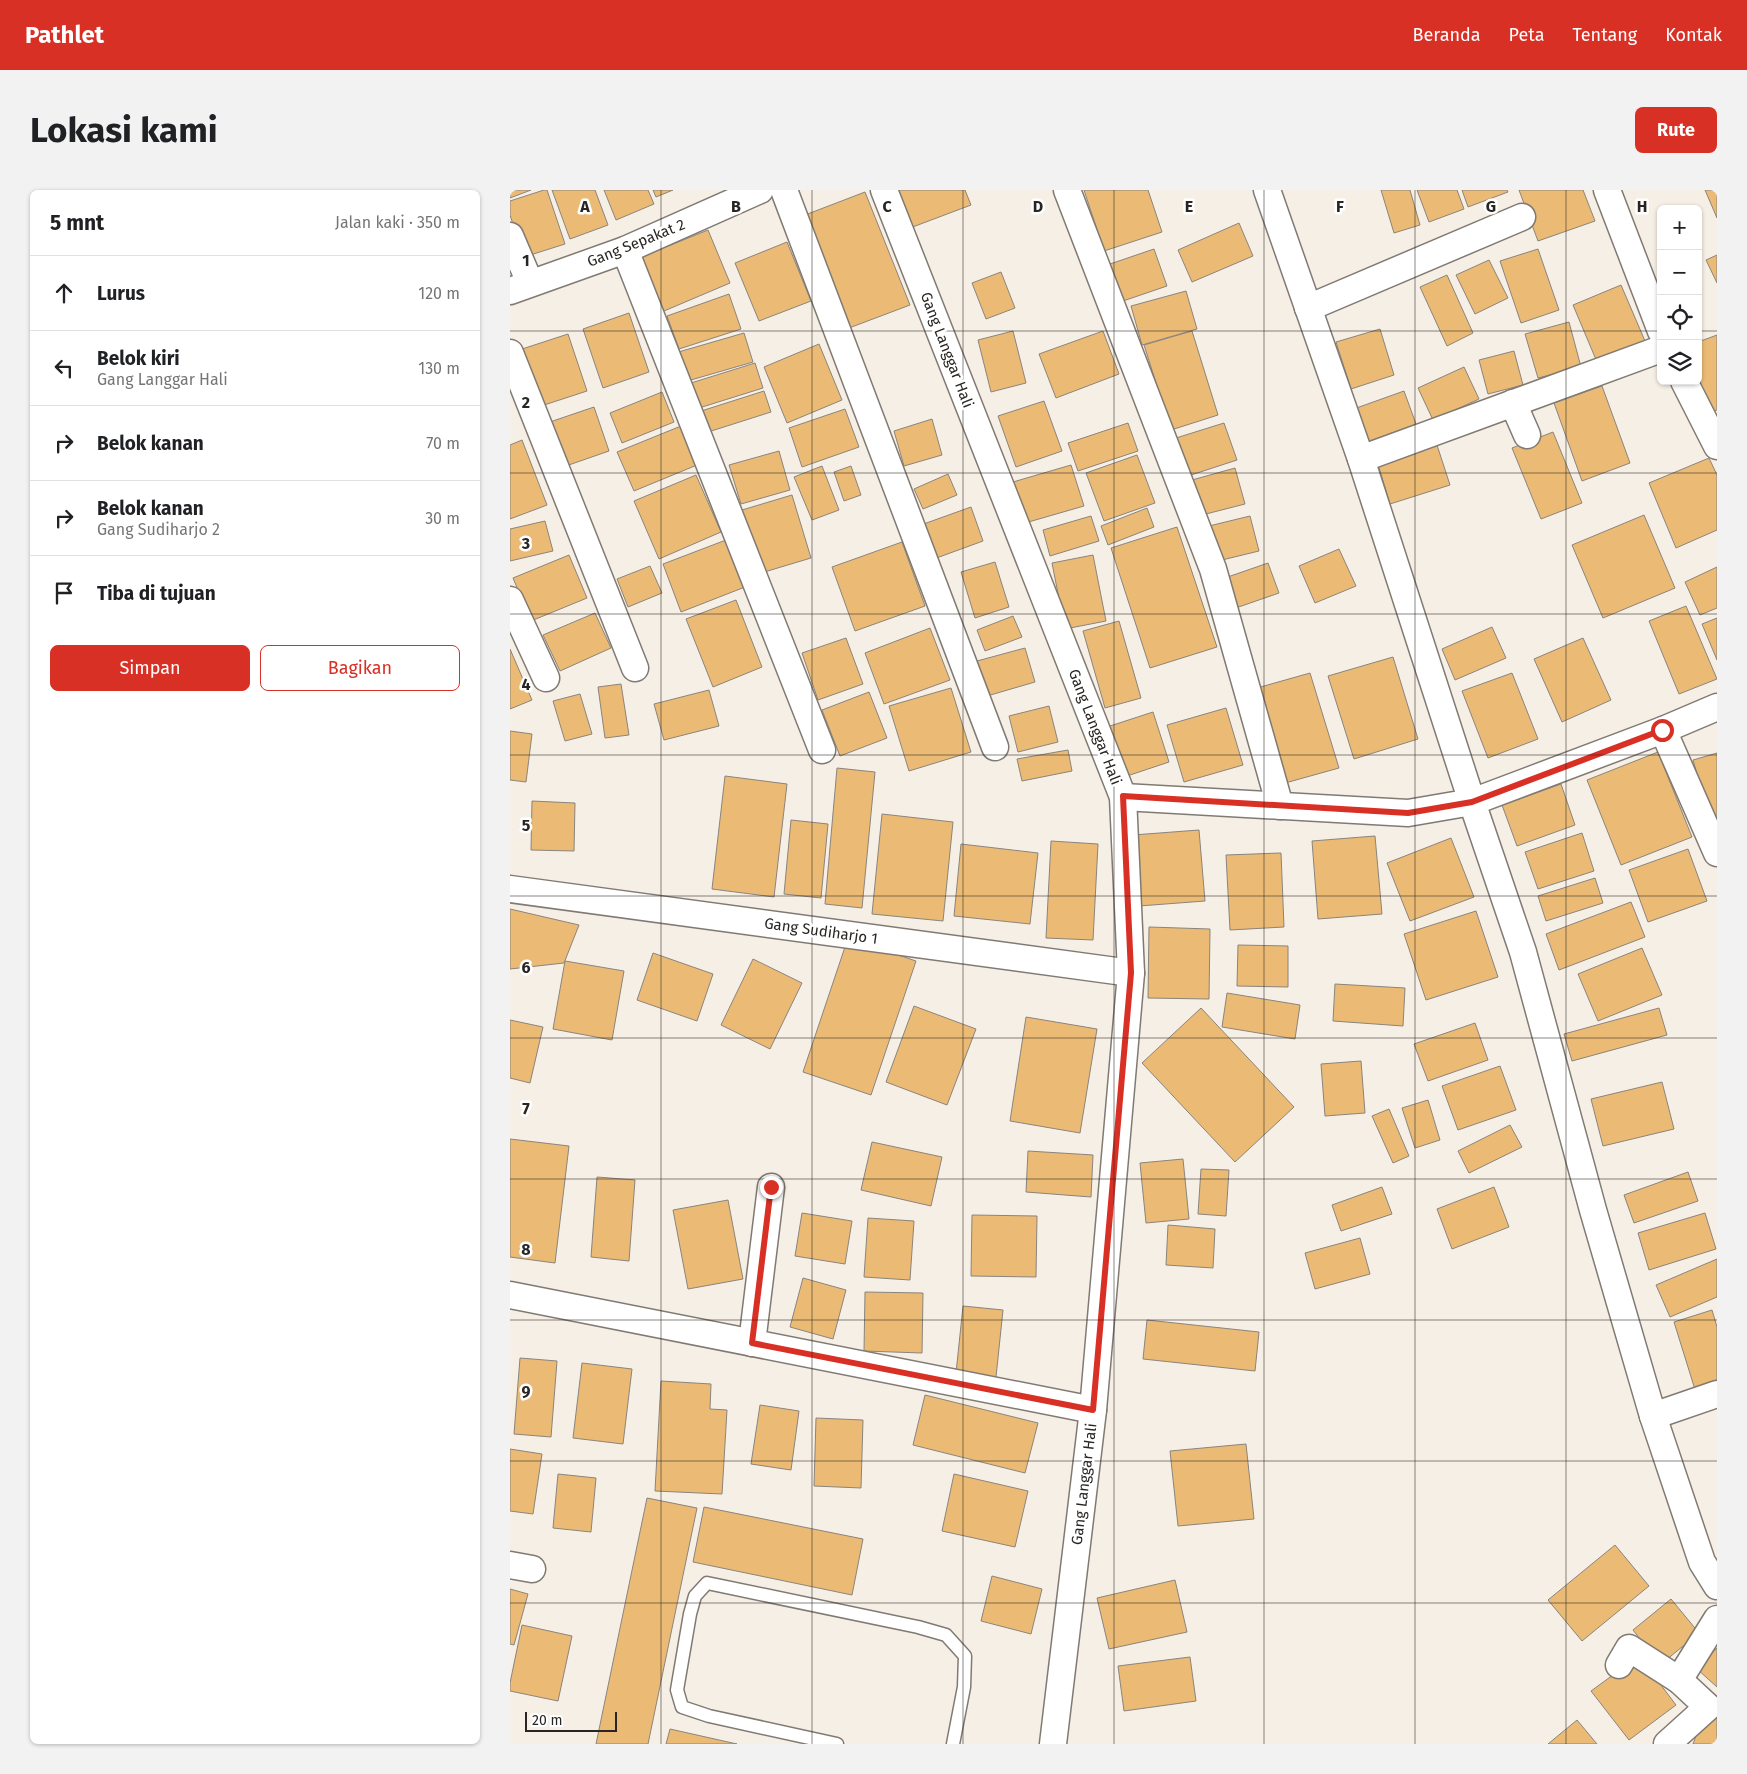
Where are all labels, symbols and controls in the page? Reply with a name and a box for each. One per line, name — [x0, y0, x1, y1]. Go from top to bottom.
text: Pathlet — [25, 21, 104, 49]
text: Beranda — [1413, 24, 1481, 46]
text: Peta — [1509, 24, 1544, 46]
text: Tentang — [1572, 24, 1637, 46]
text: Kontak — [1665, 24, 1722, 46]
button: Rute — [1635, 107, 1717, 153]
text: Lokasi kami — [30, 109, 218, 151]
text: A — [579, 197, 590, 216]
text: B — [731, 197, 741, 216]
text: C — [882, 197, 892, 216]
text: D — [1033, 197, 1043, 216]
text: E — [1185, 197, 1193, 216]
text: F — [1336, 197, 1344, 216]
text: G — [1486, 197, 1496, 216]
text: H — [1637, 197, 1647, 216]
map controls — [1657, 205, 1702, 385]
button: + — [1657, 205, 1702, 250]
text: 5 mnt — [50, 210, 104, 236]
text: Jalan kaki · 350 m — [335, 213, 460, 232]
street label: Gang Sepakat 2 — [584, 215, 688, 271]
button: − — [1657, 250, 1702, 295]
text: 1 — [522, 251, 530, 270]
icon: ahead — [50, 279, 78, 307]
text: Lurus — [97, 282, 145, 305]
text: 120 m — [418, 284, 460, 303]
street label: Gang Langgar Hali — [917, 290, 977, 410]
button: locate — [1657, 295, 1702, 340]
button: layers — [1657, 340, 1702, 385]
text: Belok kiri — [97, 347, 180, 370]
icon: left — [50, 354, 78, 382]
text: 130 m — [418, 359, 460, 378]
text: Gang Langgar Hali — [97, 370, 228, 389]
text: 2 — [522, 393, 530, 412]
icon: right — [50, 429, 78, 457]
text: Belok kanan — [97, 432, 204, 455]
text: 70 m — [426, 434, 460, 453]
text: Belok kanan — [97, 497, 204, 520]
icon: right — [50, 504, 78, 532]
text: 30 m — [425, 509, 460, 528]
text: Gang Sudiharjo 2 — [97, 520, 220, 539]
text: 3 — [521, 534, 530, 553]
icon: arrive — [50, 579, 78, 607]
text: Tiba di tujuan — [97, 582, 216, 605]
button: Simpan — [50, 645, 250, 691]
button: Bagikan — [260, 645, 460, 691]
street label: Gang Langgar Hali — [1065, 667, 1125, 787]
text: 4 — [521, 675, 531, 694]
route start — [1651, 719, 1674, 742]
text: 5 — [522, 816, 531, 835]
street label: Gang Sudiharjo 1 — [763, 914, 879, 948]
text: 6 — [521, 958, 531, 977]
text: 7 — [522, 1099, 530, 1118]
route end — [760, 1176, 783, 1199]
text: 8 — [521, 1240, 531, 1259]
text: 9 — [522, 1382, 531, 1401]
street label: Gang Langgar Hali — [1068, 1422, 1100, 1546]
scale bar — [525, 1709, 618, 1732]
text: 20 m — [532, 1712, 562, 1729]

